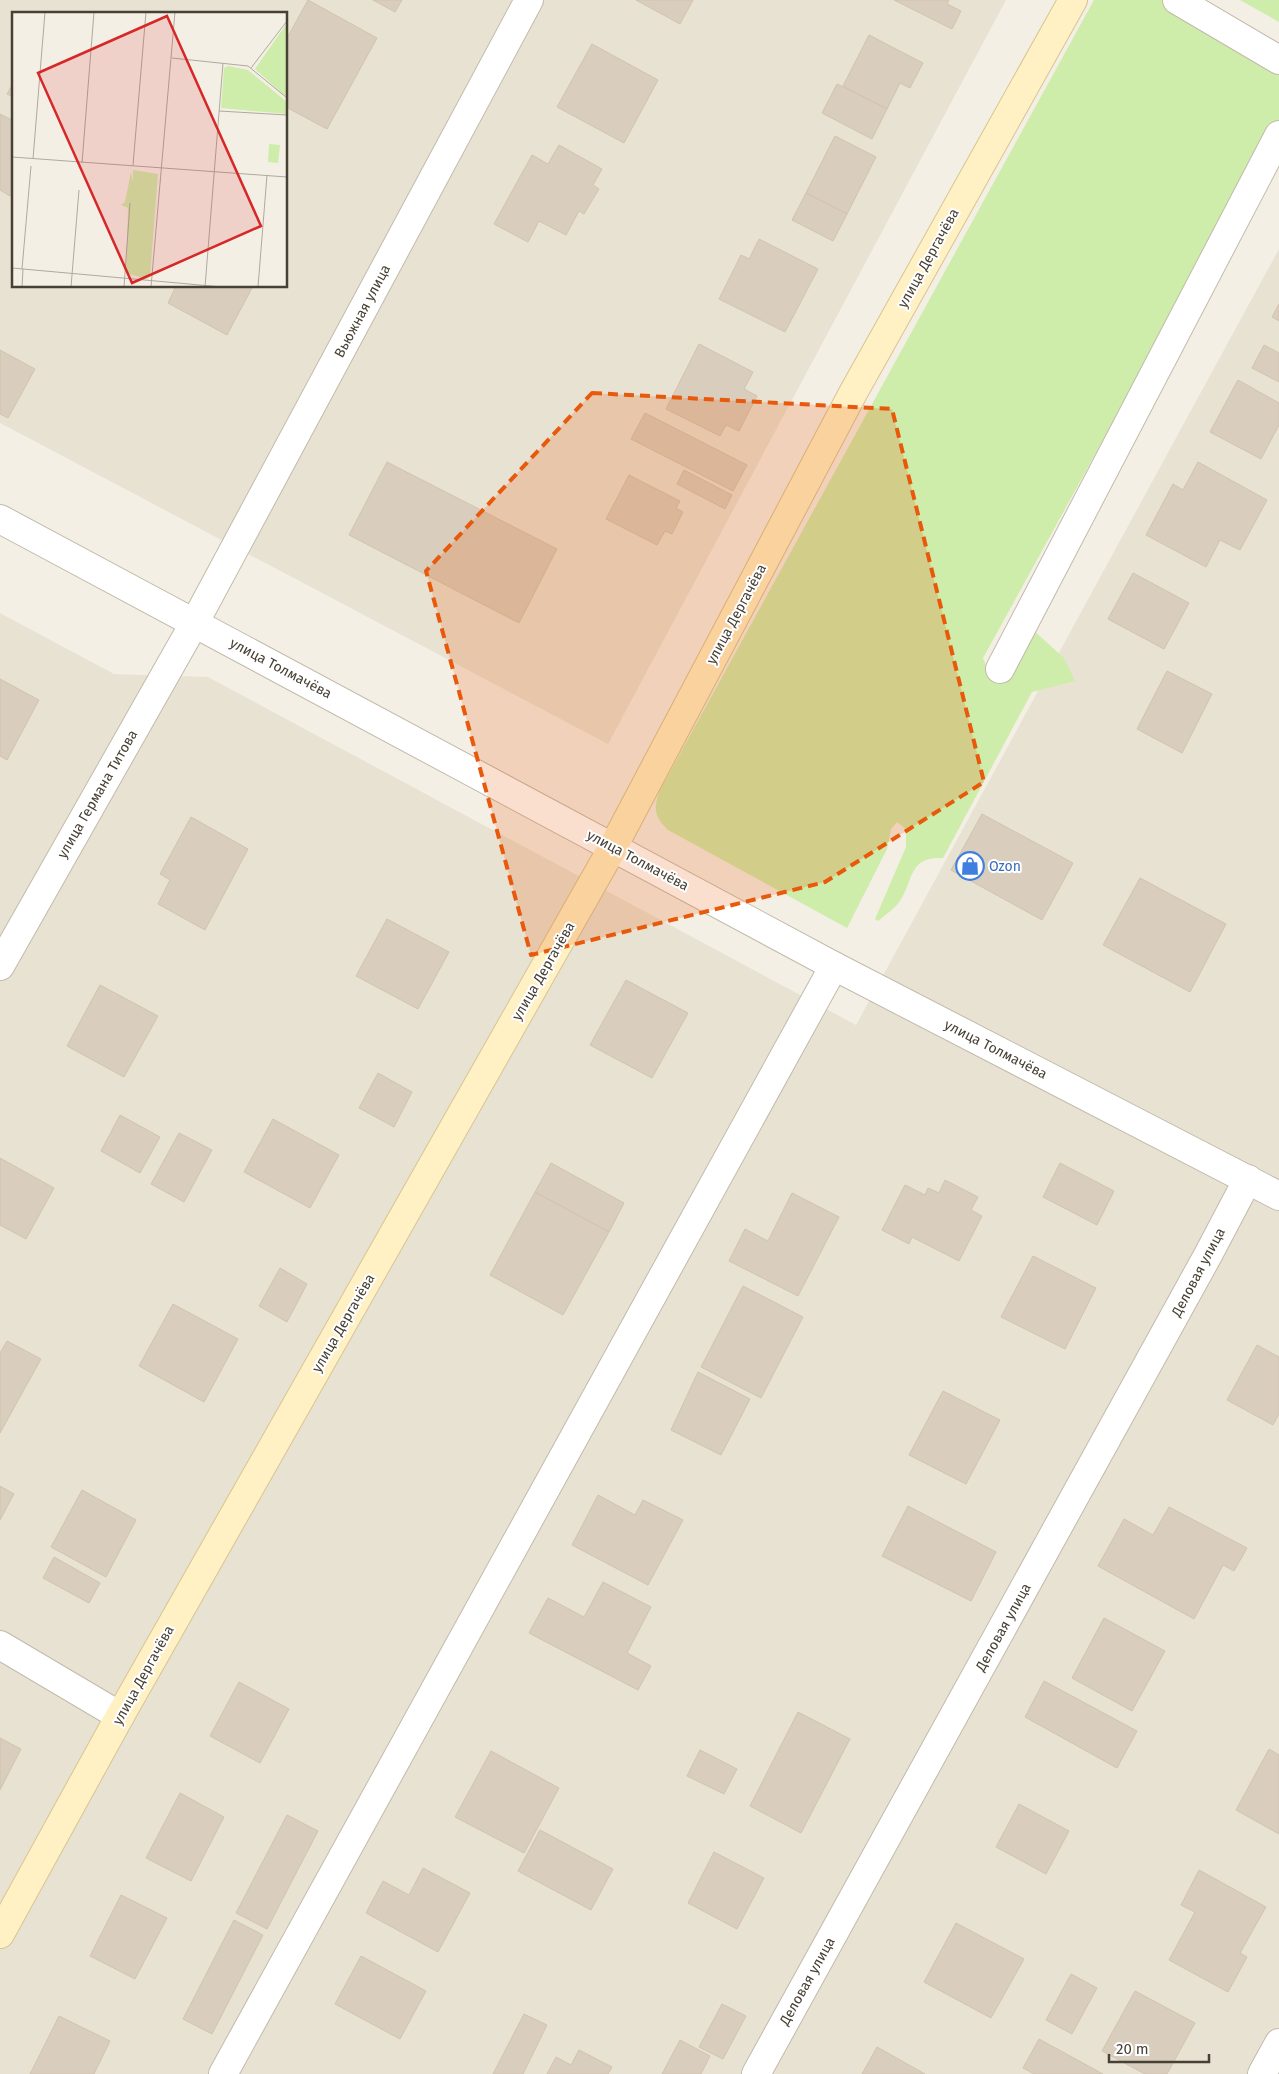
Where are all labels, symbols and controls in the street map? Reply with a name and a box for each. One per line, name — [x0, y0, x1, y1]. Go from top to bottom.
inset map — [12, 12, 288, 288]
street label: улица Дергачёва — [894, 206, 963, 311]
street label: Вьюжная улица — [331, 262, 394, 361]
street label: улица Дергачёва — [703, 561, 770, 667]
street label: улица Толмачёва — [227, 634, 335, 702]
street label: улица Германа Титова — [54, 727, 141, 862]
street label: улица Толмачёва — [584, 826, 692, 894]
shop icon: Ozon — [955, 851, 985, 881]
place label: Ozon — [989, 858, 1021, 875]
street label: улица Дергачёва — [508, 919, 579, 1024]
street label: улица Толмачёва — [942, 1016, 1050, 1083]
street label: Деловая улица — [1167, 1225, 1229, 1320]
street label: улица Дергачёва — [308, 1271, 379, 1376]
street label: Деловая улица — [972, 1580, 1035, 1675]
street label: улица Дергачёва — [109, 1623, 178, 1728]
street label: Деловая улица — [776, 1934, 839, 2029]
scale bar — [1109, 2032, 1209, 2064]
text: 20 m — [1116, 2040, 1149, 2058]

